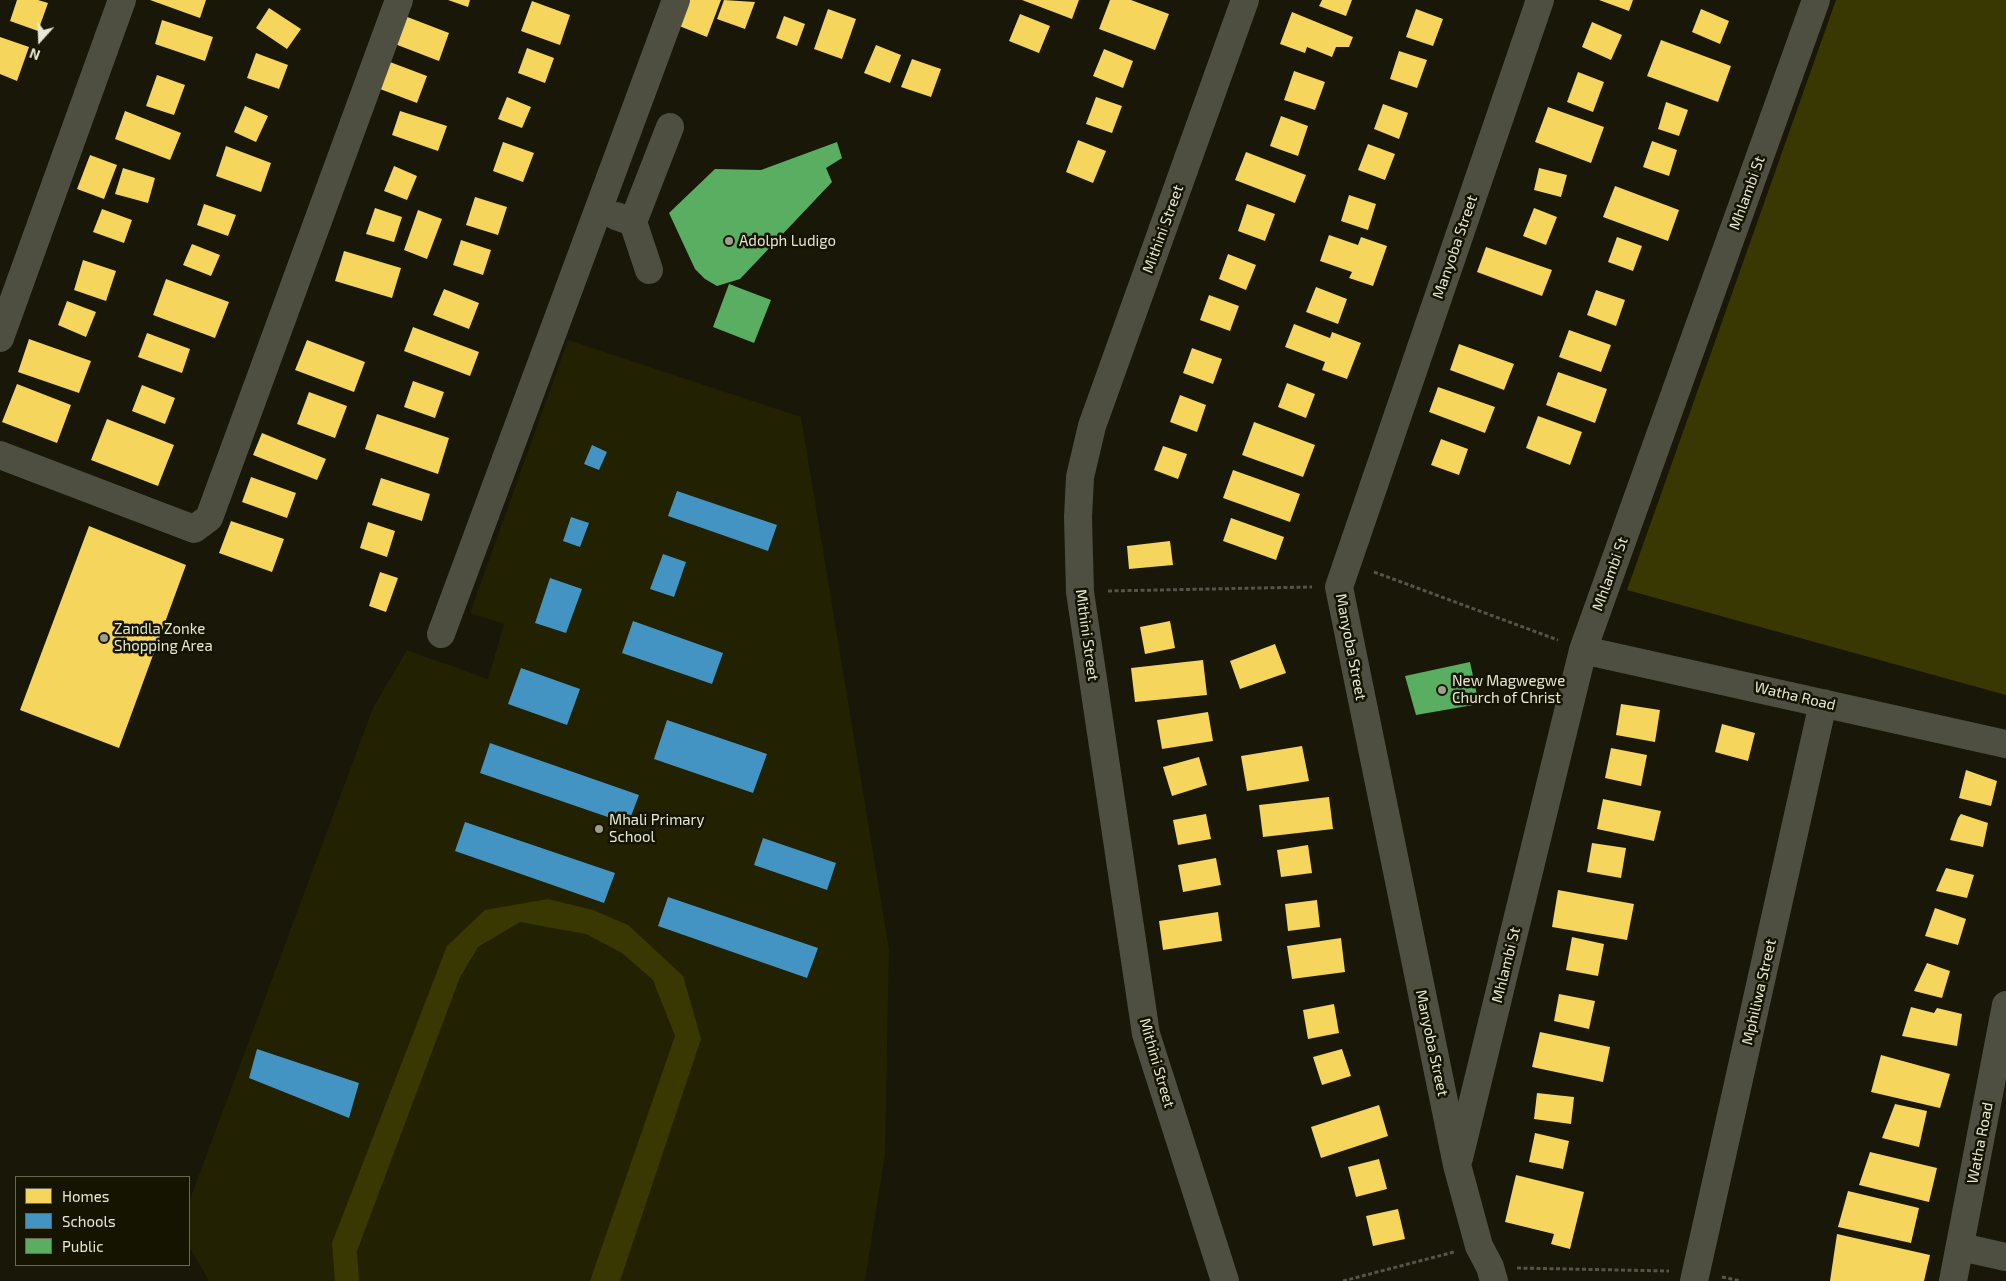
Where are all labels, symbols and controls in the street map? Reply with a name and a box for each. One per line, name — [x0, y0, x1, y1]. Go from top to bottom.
north arrow — [15, 15, 65, 65]
text: N — [27, 45, 42, 64]
street label: Mhlambi St — [1725, 154, 1769, 232]
street label: Mithini Street — [1139, 182, 1187, 276]
street label: Manyoba Street — [1429, 193, 1481, 301]
place label: Adolph Ludigo — [739, 232, 836, 250]
marker: Adolph Ludigo — [723, 235, 735, 247]
street label: Mhlambi St — [1588, 535, 1632, 613]
street label: Mithini Street — [1072, 588, 1102, 682]
street label: Manyoba Street — [1332, 592, 1370, 702]
place label: Zandla Zonke Shopping Area — [114, 620, 213, 655]
marker: Zandla Zonke Shopping Area — [98, 632, 110, 644]
place label: New Magwegwe Church of Christ — [1452, 672, 1565, 707]
street label: Watha Road — [1753, 678, 1837, 714]
marker: New Magwegwe Church of Christ — [1436, 684, 1448, 696]
place label: Mhali Primary School — [609, 811, 705, 846]
marker: Mhali Primary School — [593, 823, 605, 835]
street label: Mhlambi St — [1488, 925, 1524, 1005]
street label: Mphiliwa Street — [1738, 937, 1780, 1047]
street label: Manyoba Street — [1412, 988, 1452, 1098]
street label: Mithini Street — [1136, 1016, 1178, 1110]
street label: Watha Road — [1963, 1101, 1997, 1185]
legend — [15, 1176, 190, 1266]
text: Homes — [62, 1187, 109, 1205]
text: Schools — [62, 1212, 116, 1230]
text: Public — [62, 1237, 103, 1255]

